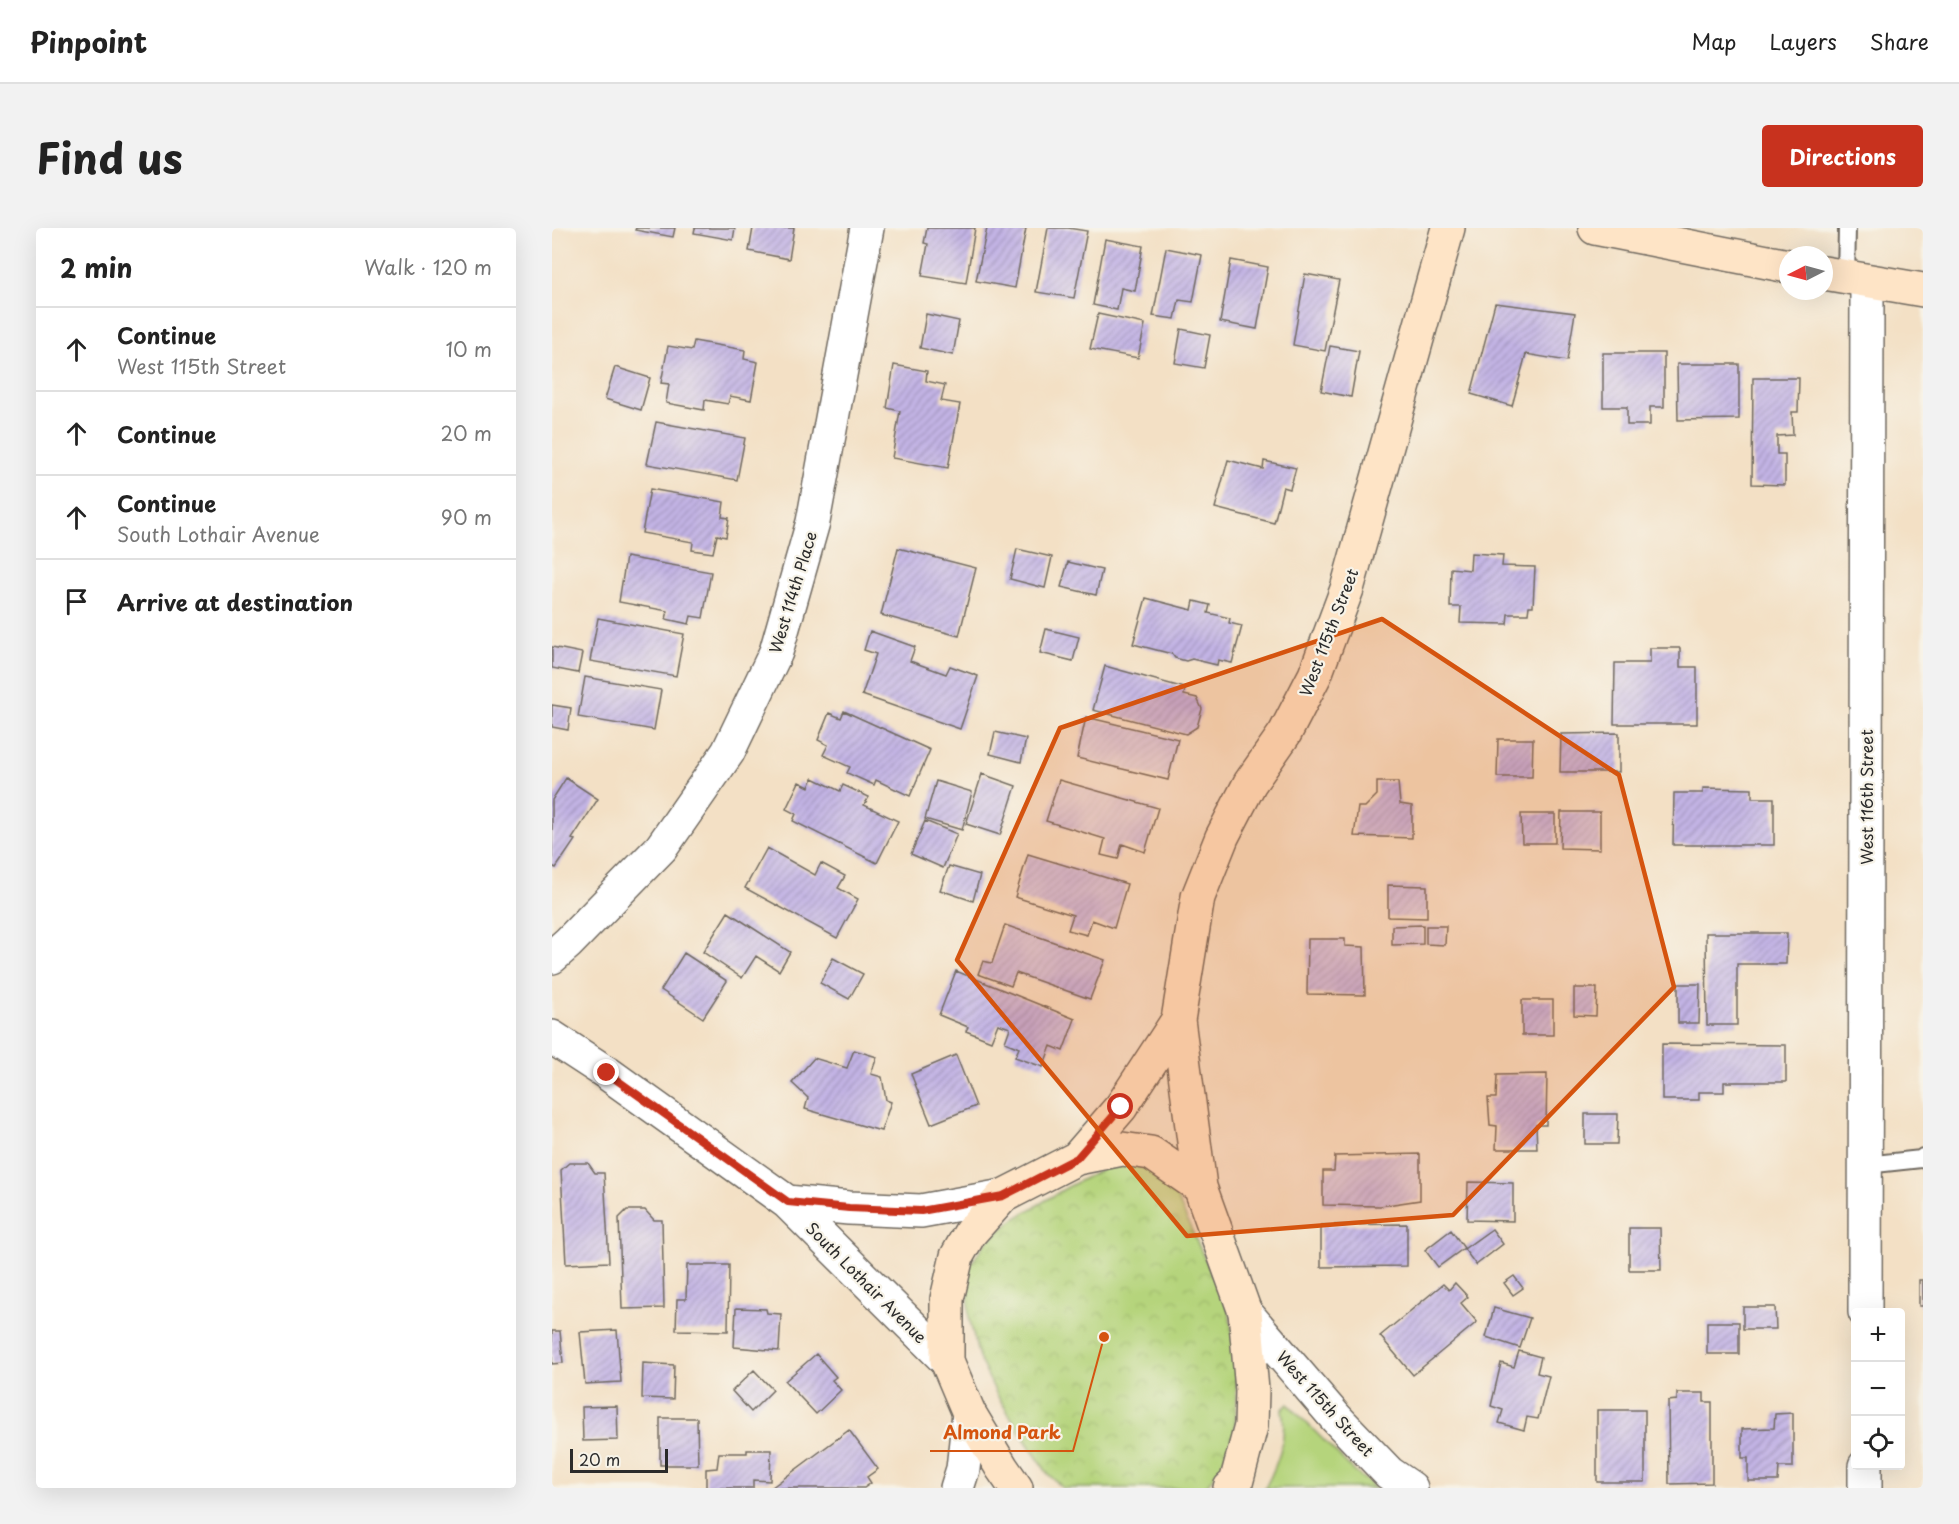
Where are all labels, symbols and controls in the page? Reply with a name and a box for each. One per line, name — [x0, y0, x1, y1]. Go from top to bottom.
text: Pinpoint — [30, 20, 147, 63]
text: Map — [1692, 25, 1736, 57]
text: Layers — [1769, 25, 1837, 57]
text: Share — [1870, 25, 1929, 57]
text: Find us — [36, 125, 183, 188]
button: Directions — [1762, 125, 1923, 187]
north arrow — [1779, 246, 1833, 300]
text: 2 min — [60, 248, 133, 287]
text: Walk · 120 m — [364, 252, 492, 282]
text: Continue — [117, 318, 216, 351]
icon: ahead — [60, 333, 93, 366]
text: 10 m — [445, 334, 492, 364]
text: West 115th Street — [117, 351, 286, 381]
icon: ahead — [60, 417, 93, 450]
text: Continue — [117, 417, 216, 450]
text: 20 m — [440, 418, 492, 448]
text: Continue — [117, 486, 216, 519]
icon: ahead — [60, 501, 93, 534]
text: 90 m — [441, 502, 492, 532]
text: South Lothair Avenue — [117, 519, 320, 549]
street label: West 114th Place — [762, 528, 822, 656]
street label: West 115th Street — [1293, 564, 1364, 699]
icon: arrive — [60, 585, 93, 618]
text: Arrive at destination — [117, 585, 353, 618]
street label: West 116th Street — [1854, 729, 1878, 865]
route end — [593, 1059, 619, 1085]
route start — [1107, 1093, 1133, 1119]
street label: South Lothair Avenue — [801, 1216, 933, 1348]
map controls — [1851, 1308, 1905, 1470]
button: + — [1851, 1308, 1905, 1362]
street label: West 115th Street — [1272, 1345, 1381, 1462]
button: − — [1851, 1362, 1905, 1416]
callout: Almond Park — [930, 1415, 1073, 1451]
button: locate — [1851, 1416, 1905, 1470]
text: Almond Park — [943, 1418, 1061, 1445]
scale bar — [570, 1446, 668, 1474]
text: 20 m — [579, 1447, 620, 1471]

